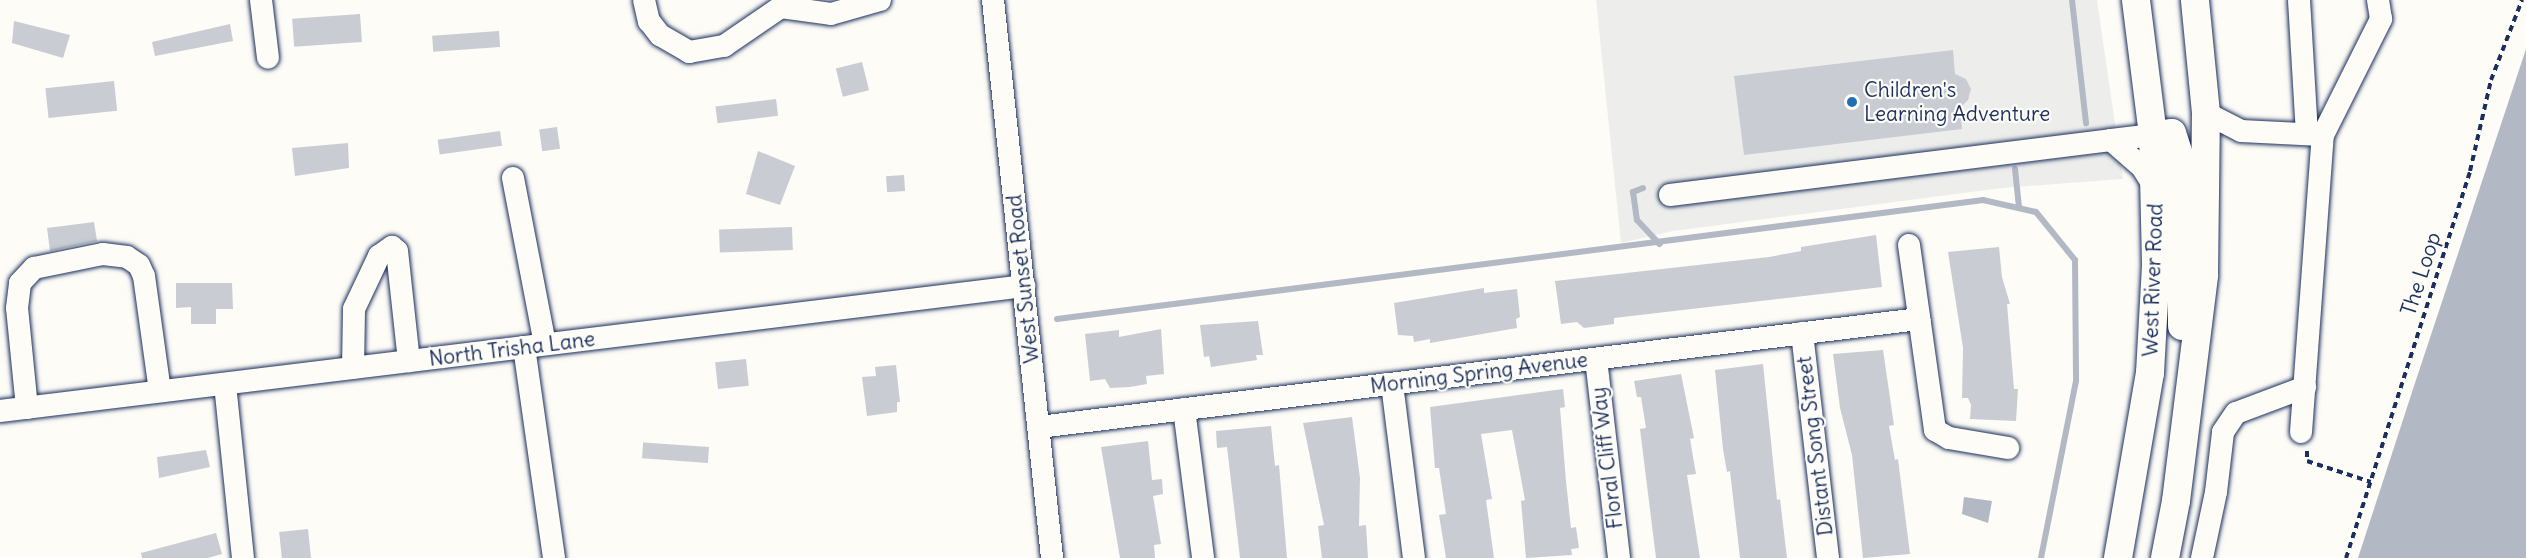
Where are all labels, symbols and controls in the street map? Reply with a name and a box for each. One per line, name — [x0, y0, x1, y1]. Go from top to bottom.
place label: Children's Learning Adventure — [1864, 77, 2050, 127]
marker: Children's Learning Adventure — [1845, 95, 1859, 109]
street label: West Sunset Road — [1002, 193, 1044, 365]
street label: West River Road — [2138, 203, 2168, 357]
street label: The Loop — [2396, 229, 2446, 319]
street label: North Trisha Lane — [428, 326, 596, 372]
street label: Morning Spring Avenue — [1369, 347, 1589, 399]
street label: Distant Song Street — [1791, 355, 1839, 537]
street label: Floral Cliff Way — [1586, 386, 1628, 530]

